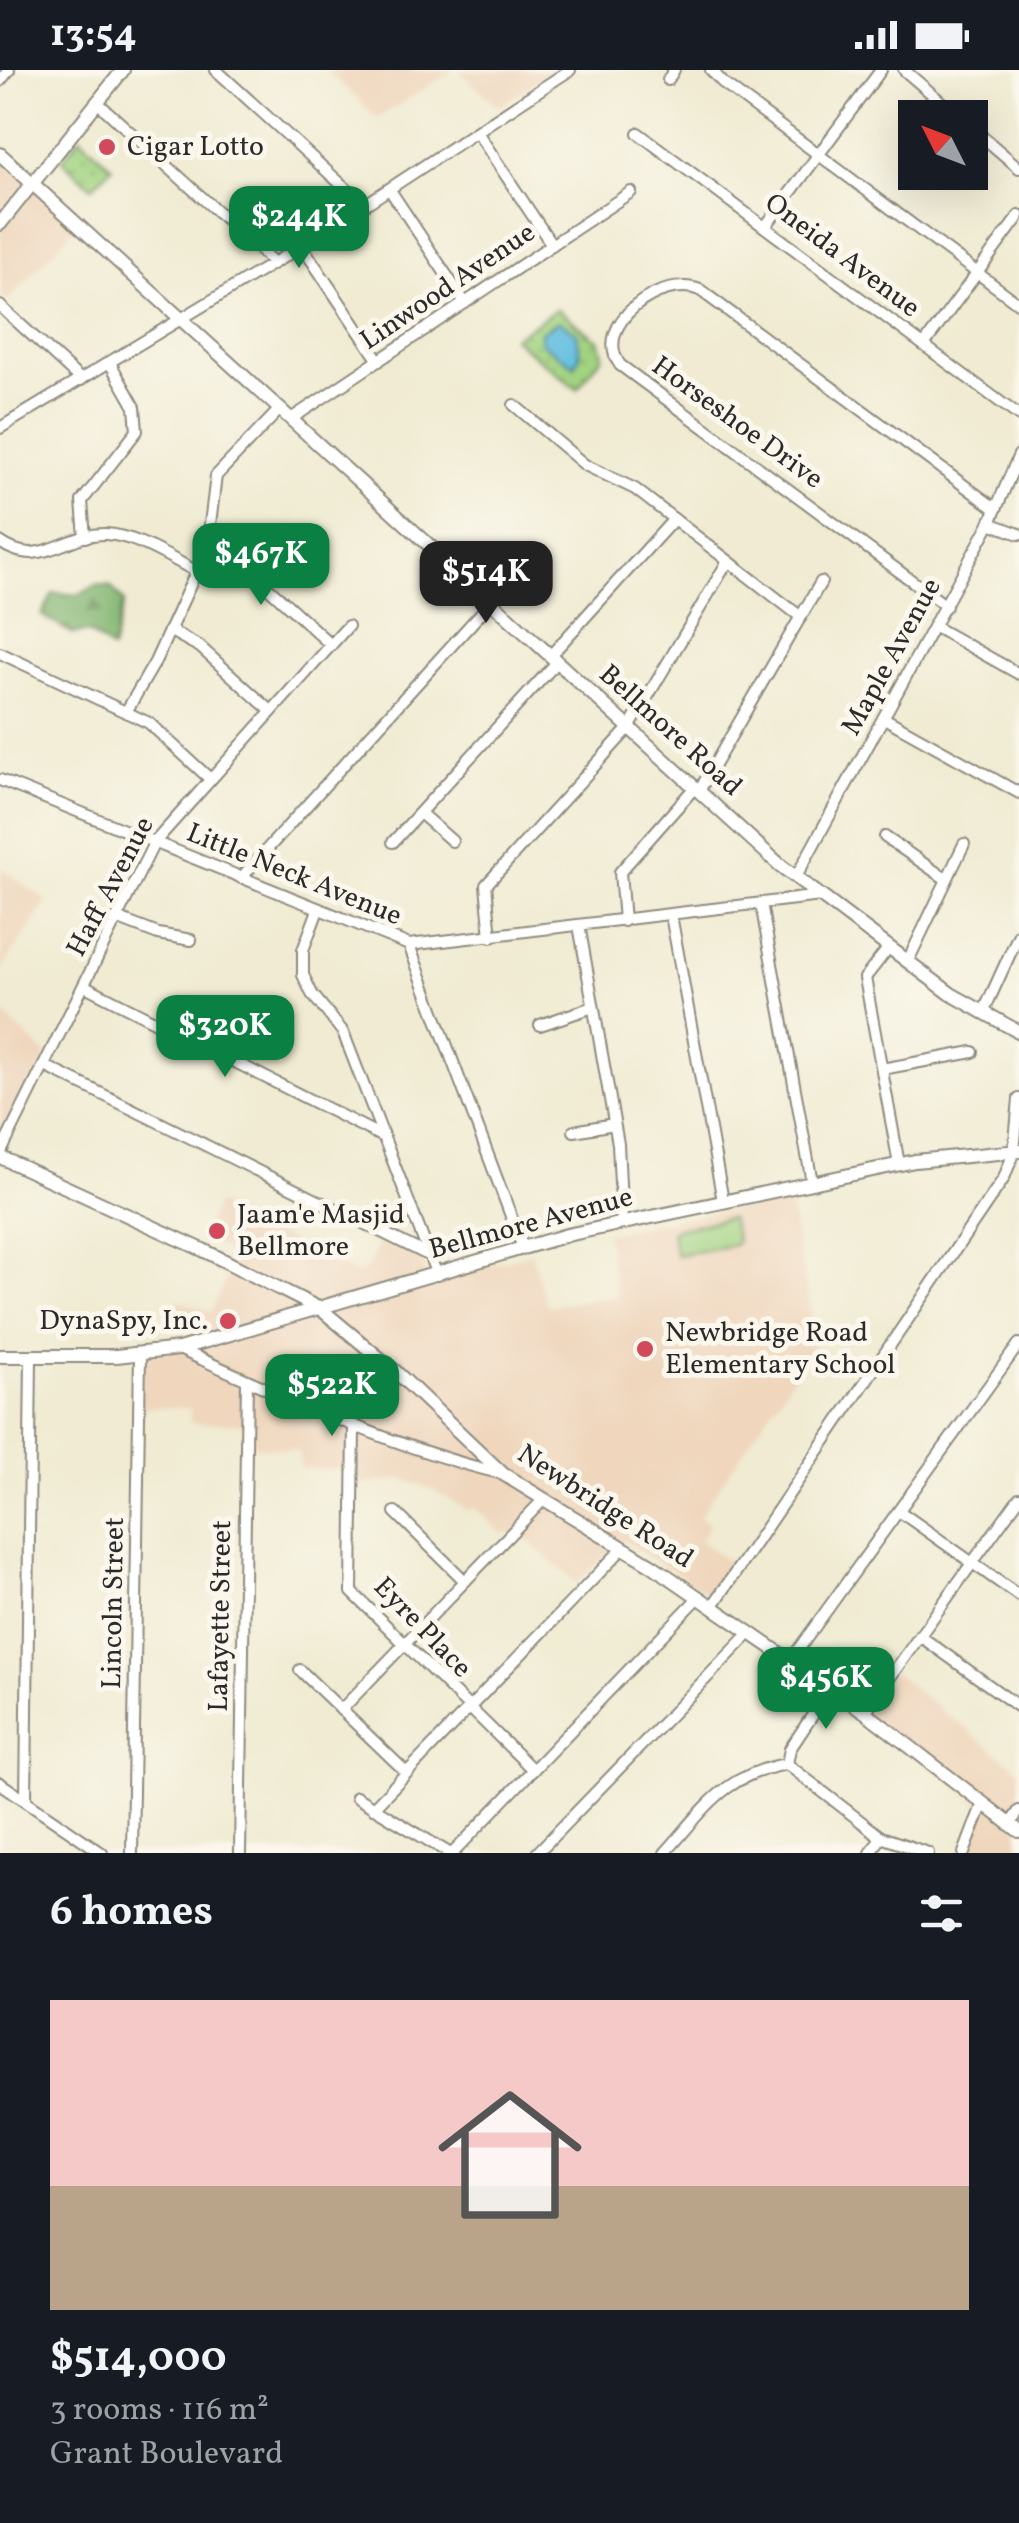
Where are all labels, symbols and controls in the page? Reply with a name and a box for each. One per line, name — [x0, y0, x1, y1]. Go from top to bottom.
text: 13:54 — [50, 9, 137, 62]
north arrow — [898, 100, 988, 190]
map controls — [898, 100, 988, 190]
place label: Cigar Lotto — [127, 128, 264, 167]
marker: Cigar Lotto — [96, 136, 118, 158]
street label: Oneida Avenue — [756, 185, 928, 327]
pin: $244K — [229, 186, 369, 271]
text: $244K — [251, 196, 347, 240]
street label: Linwood Avenue — [353, 214, 543, 360]
street label: Horseshoe Drive — [643, 347, 831, 499]
pin: $467K — [191, 523, 331, 608]
text: $467K — [214, 533, 308, 577]
pin: $514K — [416, 541, 556, 626]
text: $514K — [442, 551, 530, 595]
street label: Maple Avenue — [833, 571, 951, 743]
street label: Bellmore Road — [590, 656, 750, 806]
street label: Haff Avenue — [58, 810, 164, 964]
street label: Little Neck Avenue — [181, 814, 407, 936]
pin: $320K — [155, 995, 295, 1080]
text: $320K — [178, 1005, 272, 1049]
street label: Bellmore Avenue — [425, 1178, 637, 1270]
place label: Jaam'e Masjid Bellmore — [237, 1196, 405, 1267]
marker: Jaam'e Masjid Bellmore — [206, 1220, 228, 1242]
place label: DynaSpy, Inc. — [39, 1302, 208, 1341]
marker: DynaSpy, Inc. — [217, 1310, 239, 1332]
place label: Newbridge Road Elementary School — [665, 1314, 896, 1385]
marker: Newbridge Road Elementary School — [634, 1338, 656, 1360]
pin: $522K — [262, 1354, 402, 1439]
text: $522K — [287, 1364, 377, 1408]
street label: Newbridge Road — [509, 1435, 701, 1579]
street label: Lincoln Street — [93, 1517, 135, 1689]
street label: Lafayette Street — [200, 1520, 242, 1712]
street label: Eyre Place — [364, 1569, 480, 1687]
pin: $456K — [756, 1647, 896, 1732]
text: $456K — [780, 1657, 872, 1701]
text: 6 homes — [50, 1884, 213, 1943]
icon: filters — [914, 1886, 969, 1941]
icon: home — [420, 2065, 600, 2245]
text: $514,000 — [50, 2330, 227, 2389]
text: 3 rooms · 116 m² — [50, 2389, 269, 2433]
text: Grant Boulevard — [50, 2433, 283, 2477]

